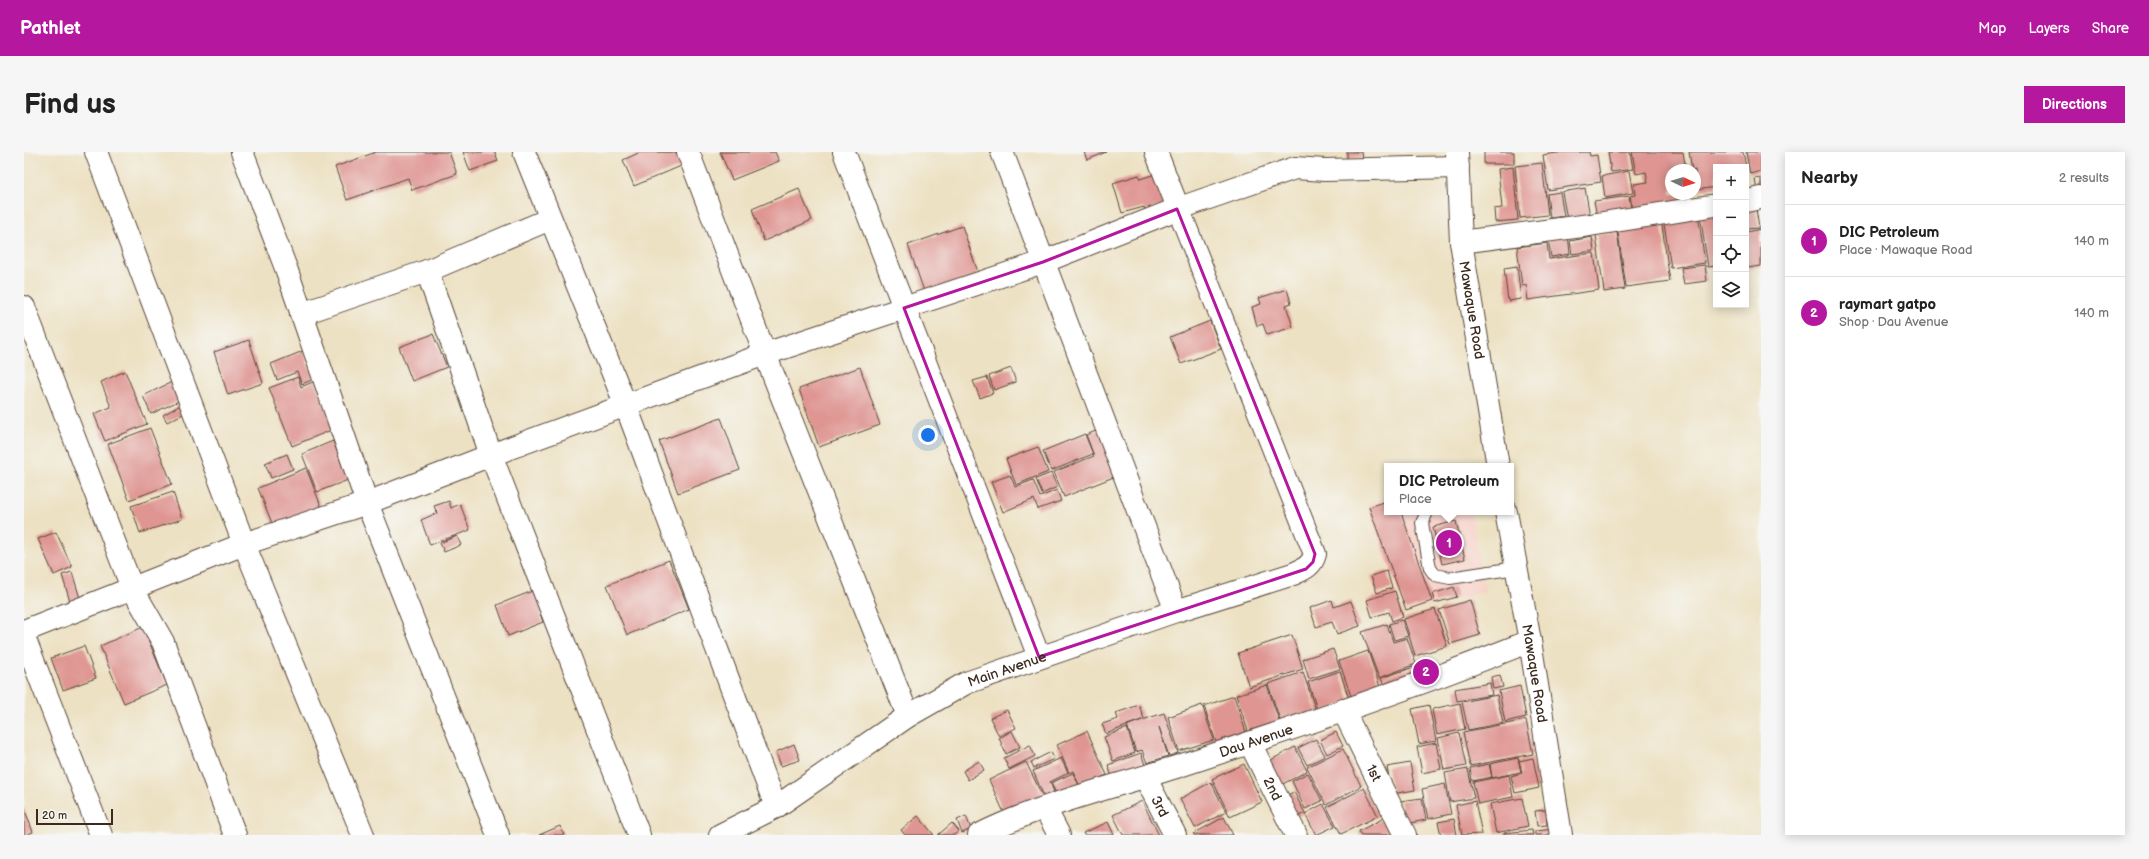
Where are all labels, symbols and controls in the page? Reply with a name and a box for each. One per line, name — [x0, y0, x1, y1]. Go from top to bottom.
text: Pathlet — [20, 17, 81, 40]
text: Map — [1978, 20, 2006, 37]
text: Layers — [2028, 20, 2070, 37]
text: Share — [2092, 20, 2129, 37]
button: Directions — [2024, 86, 2125, 123]
text: Find us — [24, 88, 116, 121]
north arrow — [1665, 164, 1701, 200]
map controls — [1713, 164, 1749, 308]
button: + — [1713, 164, 1749, 200]
text: Nearby — [1801, 168, 1858, 188]
text: 2 results — [2059, 170, 2109, 186]
button: − — [1713, 200, 1749, 236]
text: DIC Petroleum — [1839, 223, 1939, 242]
text: 1 — [1811, 233, 1817, 249]
text: 140 m — [2074, 233, 2109, 249]
button: locate — [1713, 236, 1749, 272]
text: Place · Mawaque Road — [1839, 242, 1973, 258]
street label: Mawaque Road — [1455, 260, 1488, 360]
button: layers — [1713, 272, 1749, 308]
text: raymart gatpo — [1839, 295, 1936, 314]
text: 2 — [1810, 305, 1818, 321]
text: 140 m — [2074, 305, 2109, 321]
text: Shop · Dau Avenue — [1839, 314, 1949, 330]
your location — [918, 425, 938, 445]
popup — [1384, 463, 1514, 515]
text: DIC Petroleum — [1399, 472, 1499, 491]
text: Place — [1399, 491, 1432, 507]
pin: 1 — [1436, 528, 1462, 558]
street label: Mawaque Road — [1518, 623, 1551, 724]
street label: Main Avenue — [966, 648, 1049, 691]
pin: 2 — [1413, 657, 1439, 687]
street label: Dau Avenue — [1217, 721, 1295, 761]
street label: 1st — [1362, 762, 1385, 785]
street label: 2nd — [1259, 774, 1285, 803]
street label: 3rd — [1147, 793, 1172, 820]
scale bar — [36, 807, 113, 826]
text: 20 m — [42, 809, 67, 822]

